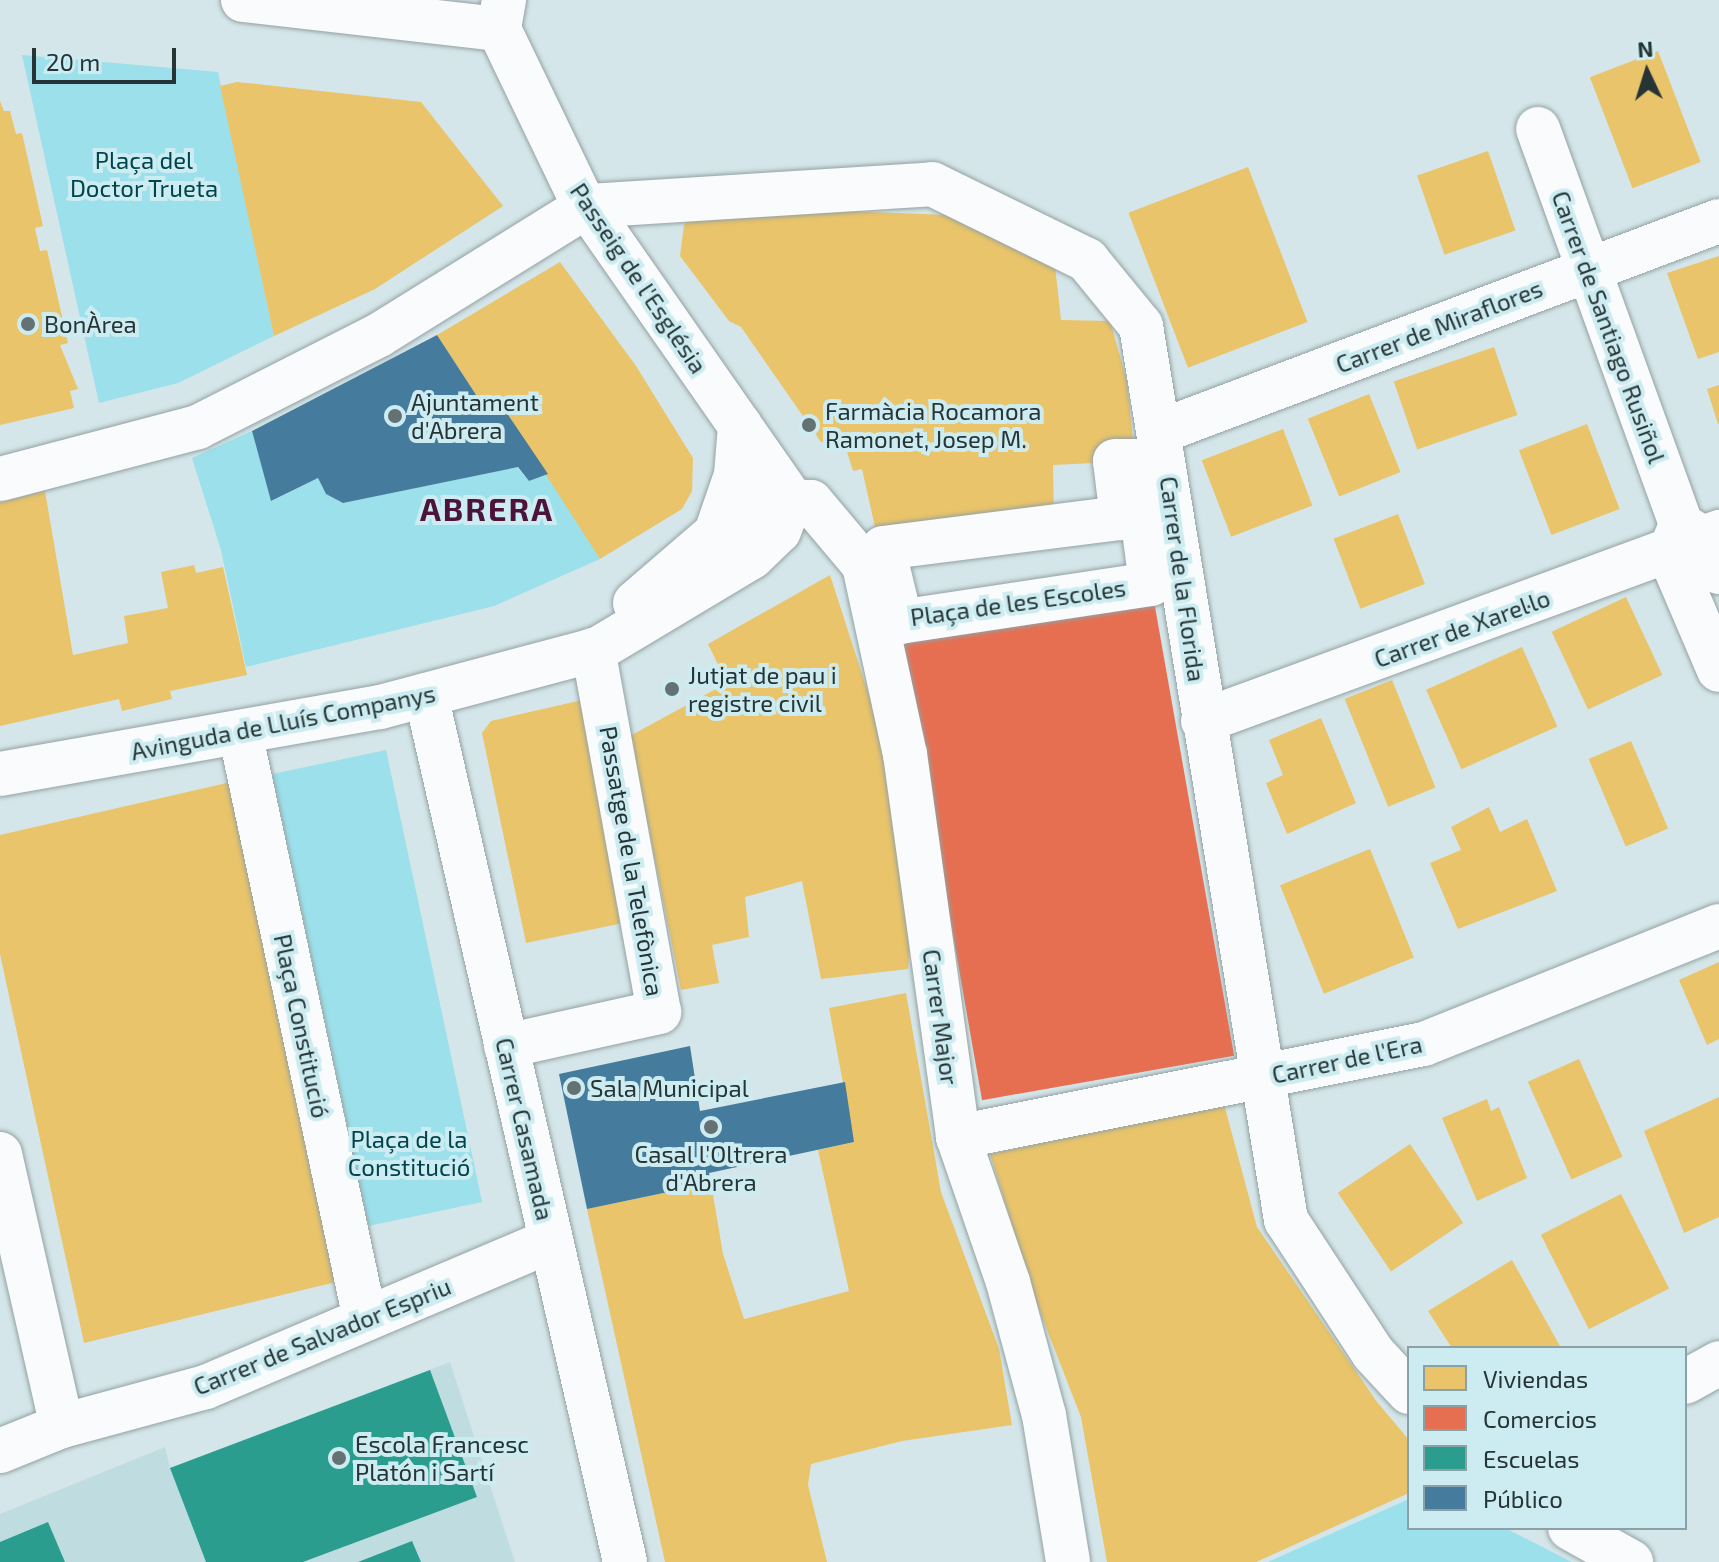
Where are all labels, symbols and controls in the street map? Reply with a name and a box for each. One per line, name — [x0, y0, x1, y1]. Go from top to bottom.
scale bar — [36, 32, 180, 82]
north arrow — [1607, 32, 1687, 112]
text: N — [1636, 35, 1654, 62]
text: 20 m — [46, 47, 100, 76]
park label: Plaça del Doctor Trueta — [69, 146, 219, 202]
street label: Passeig de l'Església — [565, 177, 713, 379]
street label: Carrer de Santiago Rusiñol — [1546, 187, 1672, 467]
street label: Carrer de Miraflores — [1331, 273, 1547, 379]
place label: BonÀrea — [44, 310, 137, 338]
marker: BonÀrea — [19, 315, 37, 333]
place label: Ajuntament d'Abrera — [411, 388, 539, 444]
place label: Farmàcia Rocamora Ramonet, Josep M. — [825, 397, 1041, 453]
marker: Ajuntament d'Abrera — [386, 407, 404, 425]
marker: Farmàcia Rocamora Ramonet, Josep M. — [800, 416, 818, 434]
street label: Carrer de la Florida — [1154, 474, 1212, 684]
district label: ABRERA — [420, 489, 554, 527]
street label: Plaça de les Escoles — [908, 573, 1128, 631]
street label: Carrer de Xarel·lo — [1370, 583, 1554, 673]
place label: Jutjat de pau i registre civil — [688, 661, 837, 717]
street label: Avinguda de Lluís Companys — [128, 678, 438, 766]
marker: Jutjat de pau i registre civil — [663, 680, 681, 698]
street label: Passatge de la Telefònica — [594, 723, 670, 999]
street label: Plaça Constitució — [268, 931, 336, 1121]
street label: Carrer Major — [917, 947, 965, 1087]
street label: Carrer de l'Era — [1269, 1029, 1425, 1089]
street label: Carrer Casamada — [490, 1035, 560, 1223]
place label: Sala Municipal — [590, 1074, 749, 1102]
marker: Sala Municipal — [565, 1079, 583, 1097]
marker: Casal l'Oltrera d'Abrera — [702, 1118, 720, 1136]
park label: Plaça de la Constitució — [348, 1125, 470, 1181]
place label: Casal l'Oltrera d'Abrera — [634, 1140, 788, 1196]
street label: Carrer de Salvador Espriu — [189, 1271, 455, 1401]
legend — [1407, 1346, 1687, 1530]
text: Viviendas — [1483, 1364, 1588, 1393]
text: Comercios — [1483, 1404, 1597, 1433]
place label: Escola Francesc Platón i Sartí — [355, 1430, 529, 1486]
text: Escuelas — [1483, 1444, 1579, 1473]
marker: Escola Francesc Platón i Sartí — [330, 1449, 348, 1467]
text: Público — [1483, 1484, 1563, 1513]

